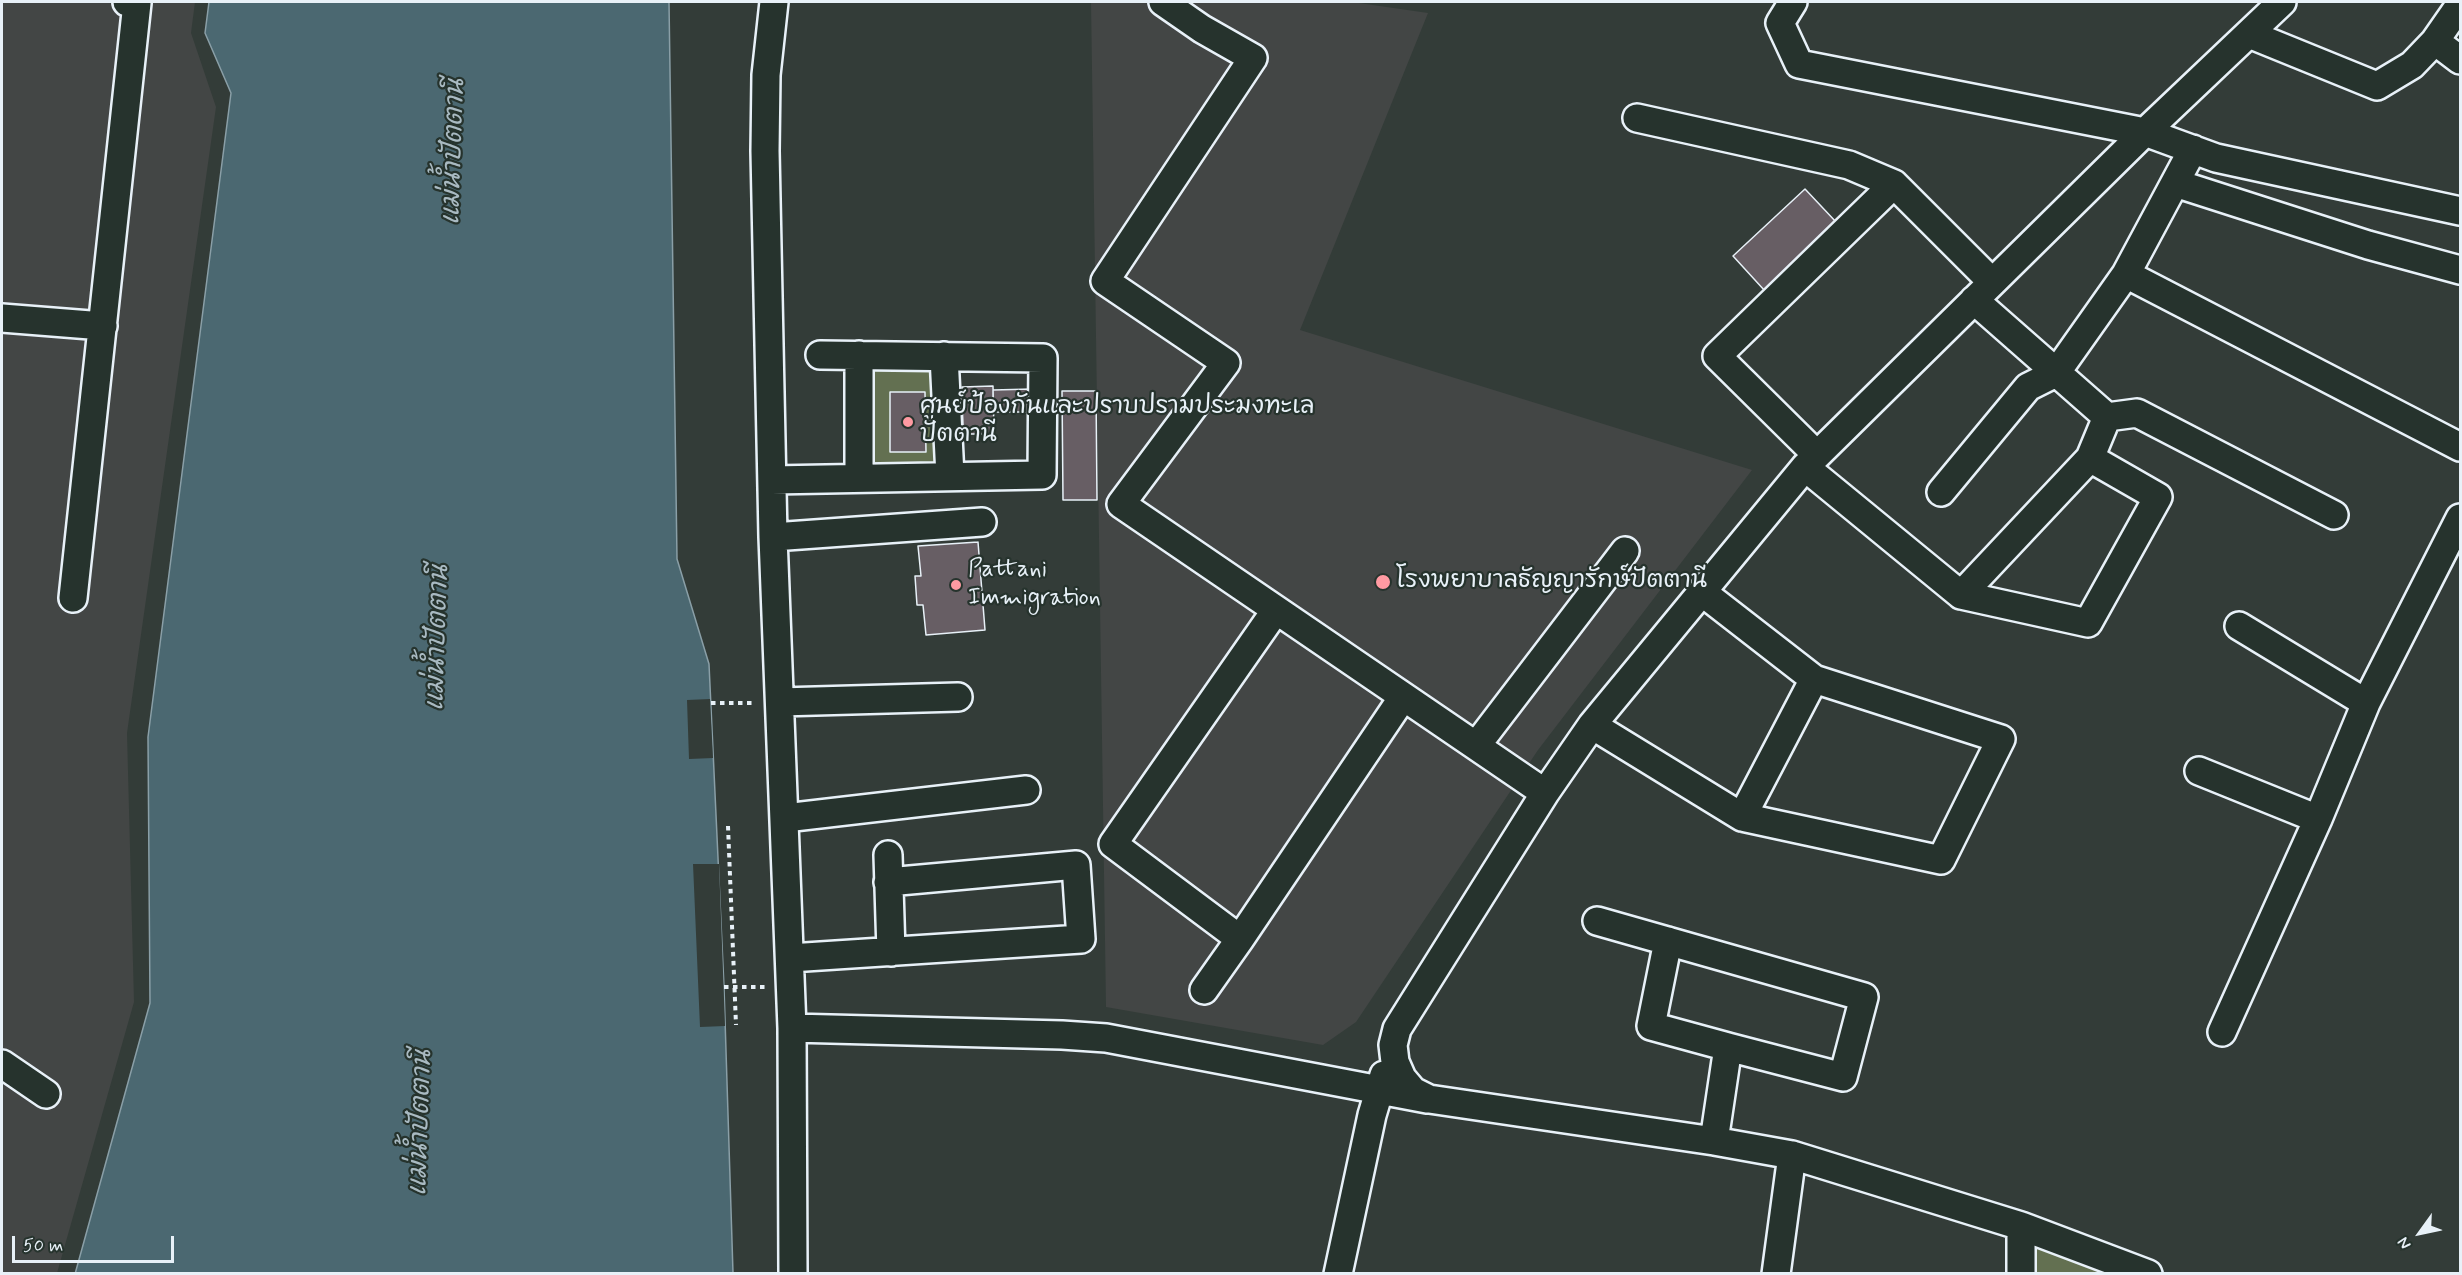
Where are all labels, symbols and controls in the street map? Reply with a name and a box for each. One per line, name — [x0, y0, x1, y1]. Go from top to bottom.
water label: แม่น้ำปัตตานี — [437, 79, 473, 225]
place label: ศูนย์ป้องกันและปราบปรามประมงทะเล ปัตตานี — [920, 394, 1314, 450]
marker: ศูนย์ป้องกันและปราบปรามประมงทะเล ปัตตานี — [901, 415, 915, 429]
place label: Pattani Immigration — [968, 557, 1101, 613]
water label: แม่น้ำปัตตานี — [421, 565, 457, 711]
place label: โรงพยาบาลธัญญารักษ์ปัตตานี — [1396, 568, 1707, 596]
marker: โรงพยาบาลธัญญารักษ์ปัตตานี — [1374, 573, 1392, 591]
marker: Pattani Immigration — [949, 578, 963, 592]
water label: แม่น้ำปัตตานี — [404, 1050, 440, 1196]
north arrow — [2390, 1203, 2450, 1263]
scale bar — [15, 1224, 177, 1262]
text: N — [2393, 1233, 2416, 1253]
text: 50 m — [23, 1234, 63, 1258]

